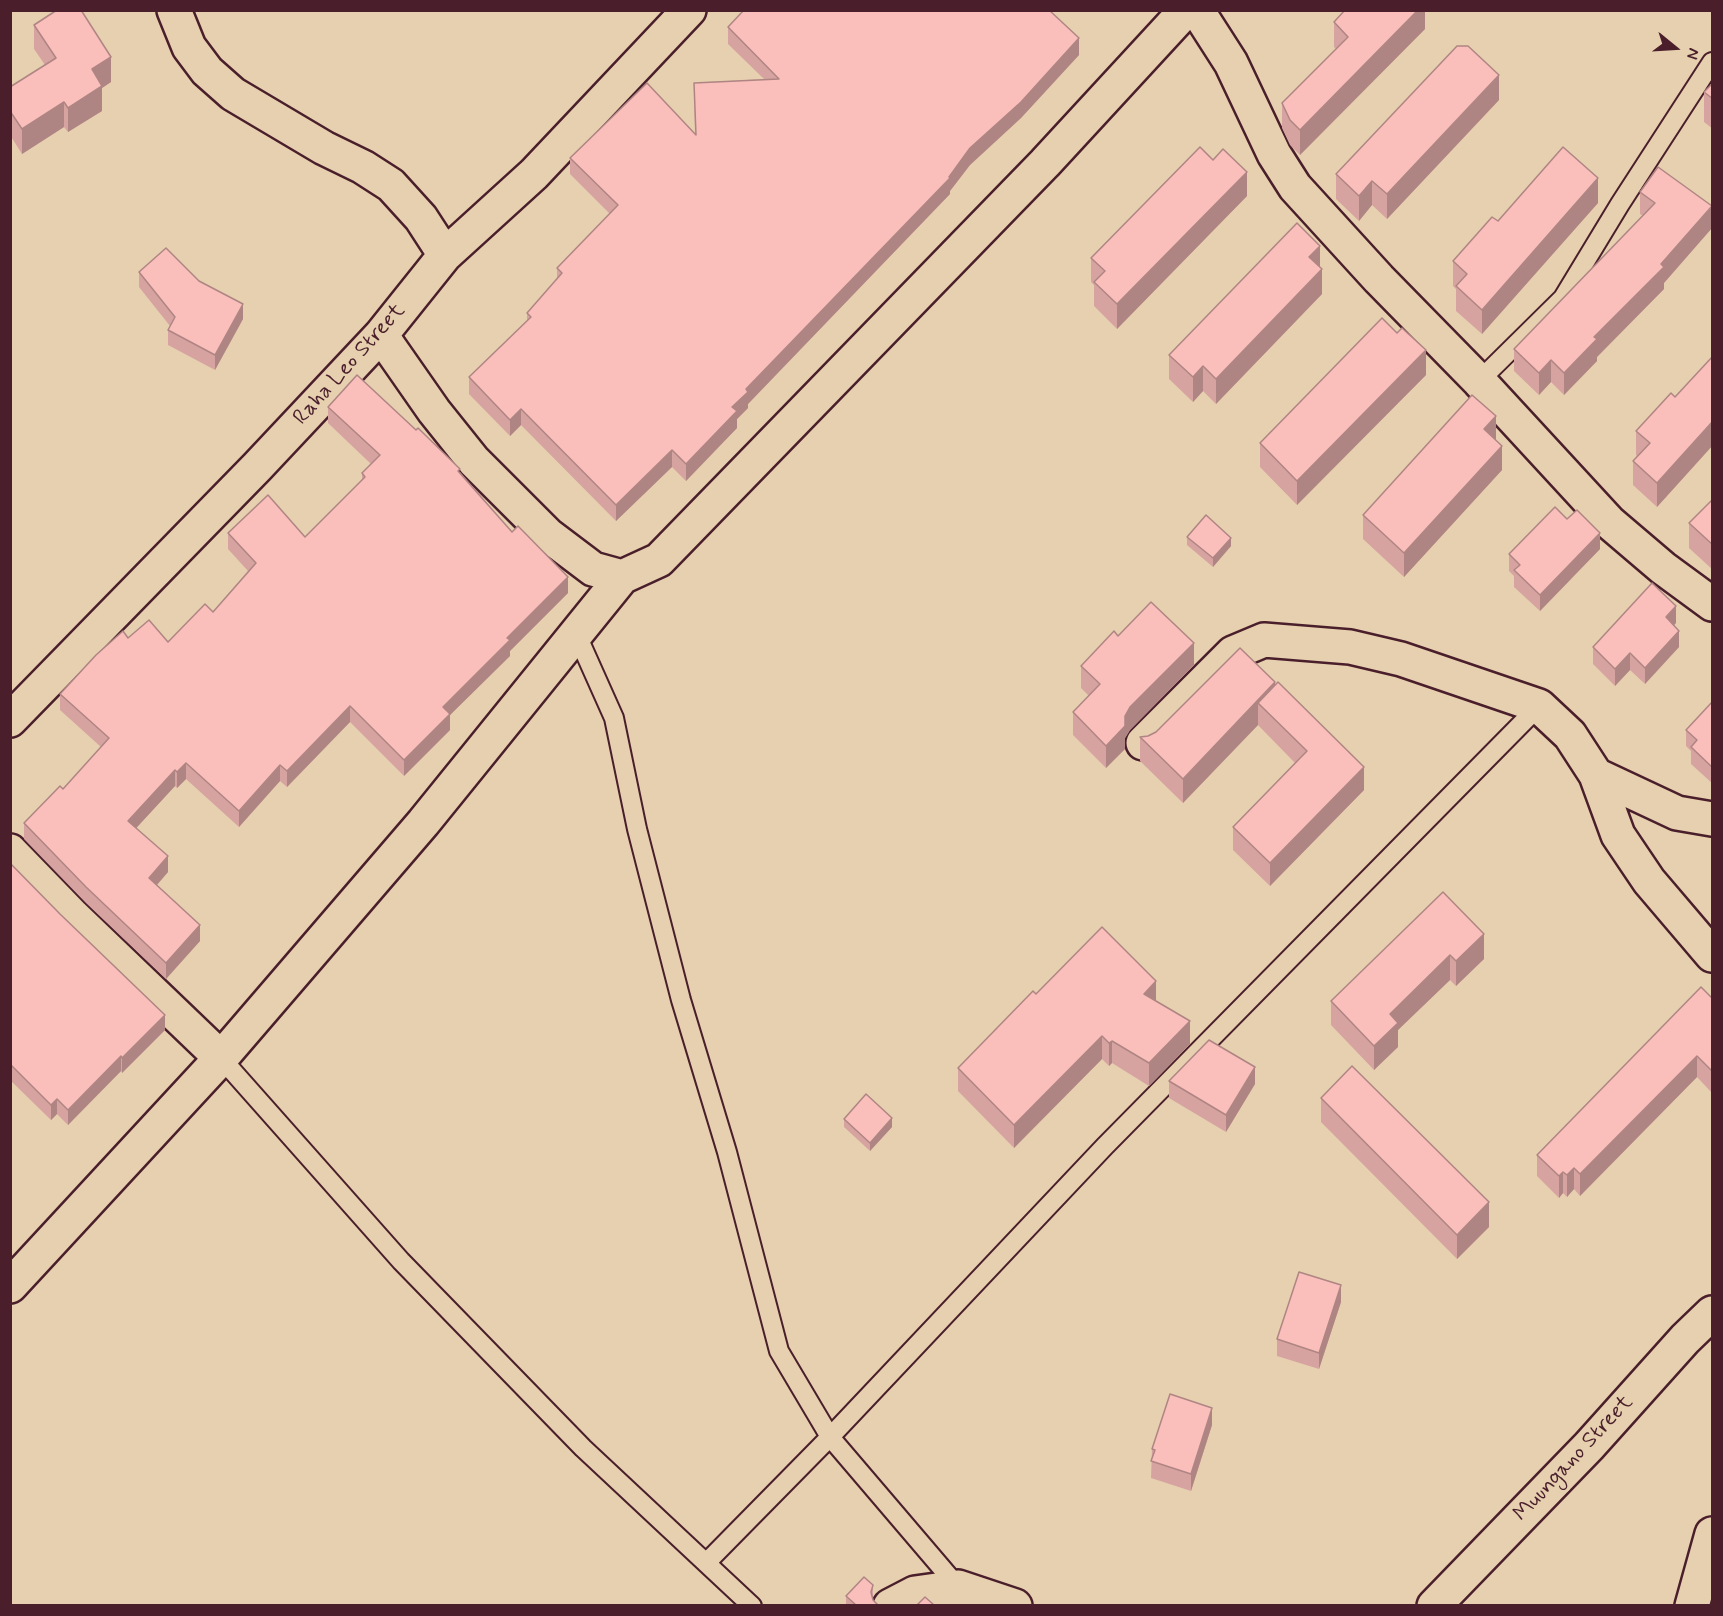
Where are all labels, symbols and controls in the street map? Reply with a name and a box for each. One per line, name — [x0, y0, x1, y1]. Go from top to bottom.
north arrow — [1645, 18, 1705, 78]
text: N — [1681, 45, 1704, 62]
street label: Raha Leo Street — [288, 299, 412, 431]
street label: Muungano Street — [1509, 1390, 1639, 1528]

